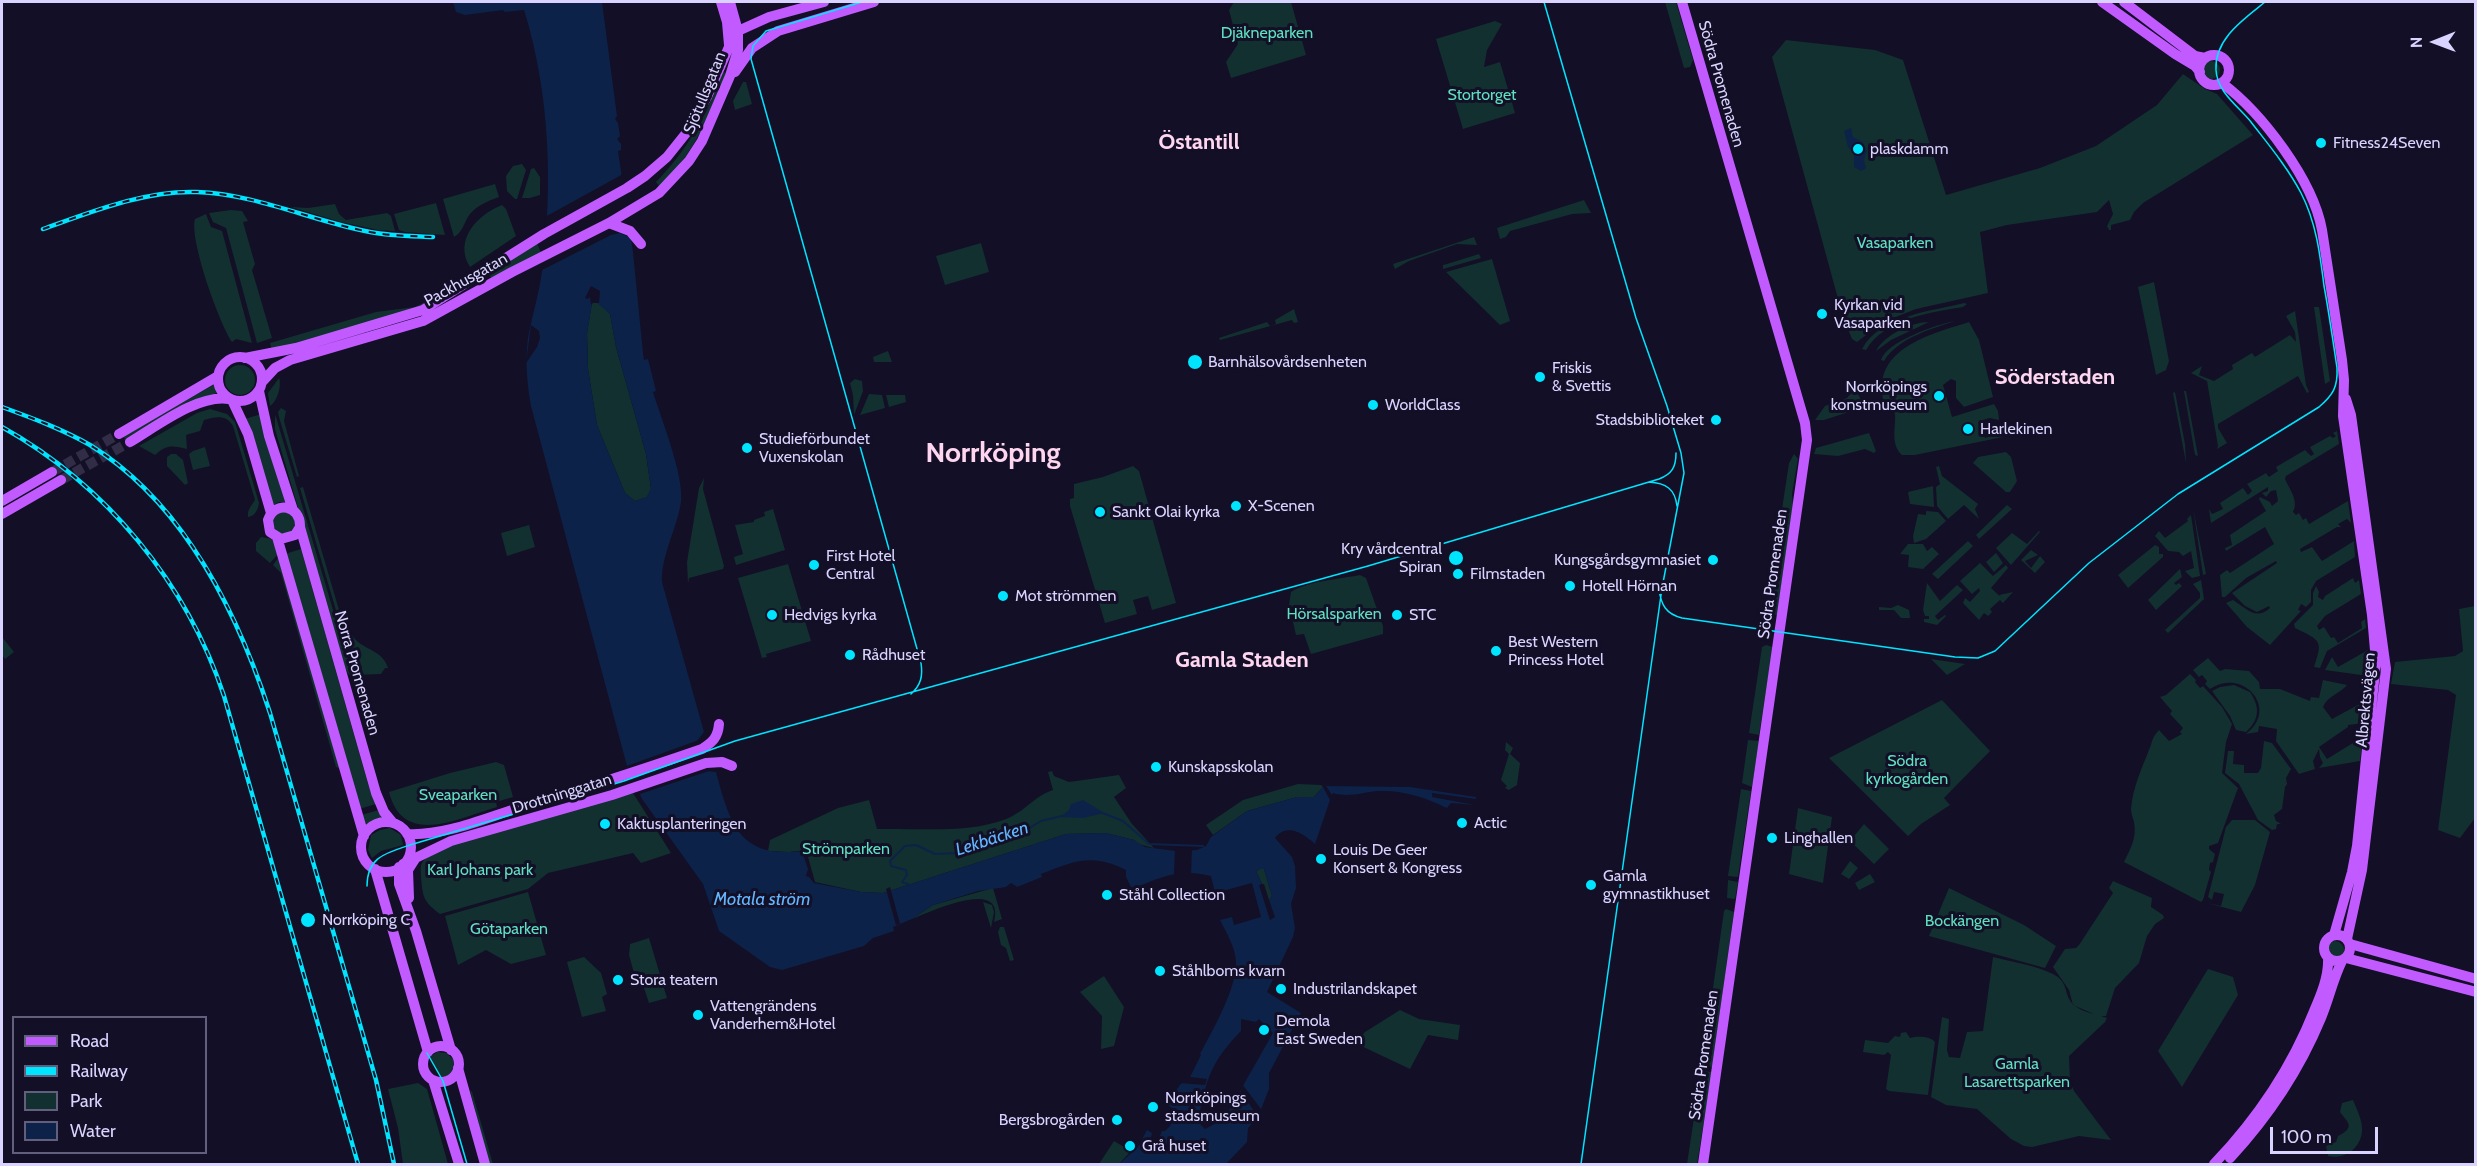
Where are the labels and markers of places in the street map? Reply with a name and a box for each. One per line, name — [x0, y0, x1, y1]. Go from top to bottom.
place label: Fitness24Seven — [2333, 133, 2440, 153]
marker: Fitness24Seven — [2314, 136, 2328, 150]
place label: plaskdamm — [1870, 139, 1948, 159]
marker: plaskdamm — [1851, 142, 1865, 156]
place label: Kyrkan vid Vasaparken — [1834, 295, 1911, 333]
marker: Kyrkan vid Vasaparken — [1815, 307, 1829, 321]
place label: Barnhälsovårdsenheten — [1208, 352, 1367, 372]
marker: Barnhälsovårdsenheten — [1186, 353, 1204, 371]
place label: Friskis & Svettis — [1552, 358, 1611, 396]
marker: Friskis & Svettis — [1533, 370, 1547, 384]
place label: Norrköpings konstmuseum — [1831, 377, 1927, 415]
marker: Norrköpings konstmuseum — [1932, 389, 1946, 403]
place label: WorldClass — [1385, 395, 1460, 415]
marker: WorldClass — [1366, 398, 1380, 412]
place label: Stadsbiblioteket — [1595, 410, 1704, 430]
marker: Stadsbiblioteket — [1709, 413, 1723, 427]
place label: Harlekinen — [1980, 419, 2052, 439]
marker: Harlekinen — [1961, 422, 1975, 436]
place label: Studieförbundet Vuxenskolan — [759, 429, 870, 467]
marker: Studieförbundet Vuxenskolan — [740, 441, 754, 455]
place label: X-Scenen — [1248, 496, 1315, 516]
marker: X-Scenen — [1229, 499, 1243, 513]
place label: Sankt Olai kyrka — [1112, 502, 1220, 522]
marker: Sankt Olai kyrka — [1093, 505, 1107, 519]
place label: Kry vårdcentral Spiran — [1341, 539, 1442, 577]
place label: First Hotel Central — [826, 546, 895, 584]
marker: Kry vårdcentral Spiran — [1447, 549, 1465, 567]
place label: Kungsgårdsgymnasiet — [1554, 550, 1701, 570]
marker: Kungsgårdsgymnasiet — [1706, 553, 1720, 567]
marker: First Hotel Central — [807, 558, 821, 572]
place label: Filmstaden — [1470, 564, 1545, 584]
marker: Filmstaden — [1451, 567, 1465, 581]
place label: Hotell Hörnan — [1582, 576, 1677, 596]
marker: Hotell Hörnan — [1563, 579, 1577, 593]
place label: Mot strömmen — [1015, 586, 1116, 606]
marker: Mot strömmen — [996, 589, 1010, 603]
place label: Hedvigs kyrka — [784, 605, 877, 625]
place label: STC — [1409, 605, 1436, 625]
marker: Hedvigs kyrka — [765, 608, 779, 622]
marker: STC — [1390, 608, 1404, 622]
place label: Best Western Princess Hotel — [1508, 632, 1604, 670]
marker: Best Western Princess Hotel — [1489, 644, 1503, 658]
place label: Rådhuset — [862, 645, 925, 665]
marker: Rådhuset — [843, 648, 857, 662]
place label: Kunskapsskolan — [1168, 757, 1274, 777]
marker: Kunskapsskolan — [1149, 760, 1163, 774]
place label: Actic — [1474, 813, 1507, 833]
place label: Kaktusplanteringen — [617, 814, 747, 834]
marker: Actic — [1455, 816, 1469, 830]
marker: Kaktusplanteringen — [598, 817, 612, 831]
place label: Linghallen — [1784, 828, 1853, 848]
marker: Linghallen — [1765, 831, 1779, 845]
place label: Louis De Geer Konsert & Kongress — [1333, 840, 1462, 878]
marker: Louis De Geer Konsert & Kongress — [1314, 852, 1328, 866]
place label: Gamla gymnastikhuset — [1603, 866, 1710, 904]
marker: Gamla gymnastikhuset — [1584, 878, 1598, 892]
place label: Ståhl Collection — [1119, 885, 1225, 905]
marker: Ståhl Collection — [1100, 888, 1114, 902]
place label: Norrköping C — [322, 910, 410, 930]
marker: Norrköping C — [299, 911, 317, 929]
place label: Ståhlboms kvarn — [1172, 961, 1285, 981]
marker: Ståhlboms kvarn — [1153, 964, 1167, 978]
place label: Stora teatern — [630, 970, 718, 990]
marker: Stora teatern — [611, 973, 625, 987]
place label: Industrilandskapet — [1293, 979, 1417, 999]
marker: Industrilandskapet — [1274, 982, 1288, 996]
place label: Vattengrändens Vanderhem&Hotel — [710, 996, 835, 1034]
marker: Vattengrändens Vanderhem&Hotel — [691, 1008, 705, 1022]
place label: Demola East Sweden — [1276, 1011, 1363, 1049]
marker: Demola East Sweden — [1257, 1023, 1271, 1037]
place label: Norrköpings stadsmuseum — [1165, 1088, 1260, 1126]
marker: Norrköpings stadsmuseum — [1146, 1100, 1160, 1114]
place label: Bergsbrogården — [999, 1110, 1105, 1130]
marker: Bergsbrogården — [1110, 1113, 1124, 1127]
place label: Grå huset — [1142, 1136, 1206, 1156]
marker: Grå huset — [1123, 1139, 1137, 1153]

